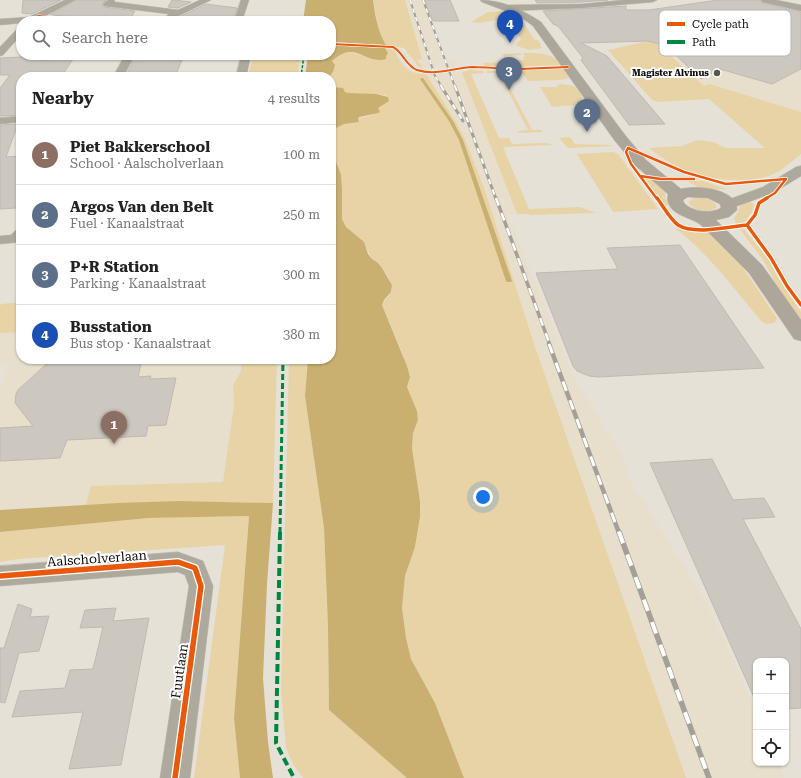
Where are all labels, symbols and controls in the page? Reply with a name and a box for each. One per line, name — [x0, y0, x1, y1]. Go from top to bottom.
pin: 4 — [497, 10, 523, 43]
legend — [659, 10, 791, 56]
search box — [16, 16, 336, 60]
text: Cycle path — [692, 18, 749, 31]
icon: search — [30, 27, 52, 49]
text: Search here — [62, 29, 148, 47]
text: Path — [692, 36, 716, 49]
pin: 3 — [496, 57, 522, 90]
place label: Magister Alvinus — [632, 68, 709, 78]
marker: Magister Alvinus — [712, 68, 722, 78]
text: Nearby — [32, 88, 94, 108]
text: 4 results — [268, 91, 320, 106]
pin: 2 — [574, 99, 600, 132]
text: Piet Bakkerschool — [70, 138, 210, 156]
text: 1 — [41, 147, 49, 162]
text: 100 m — [283, 147, 320, 162]
text: School · Aalscholverlaan — [70, 156, 224, 171]
text: Argos Van den Belt — [70, 198, 214, 216]
text: 2 — [41, 207, 49, 222]
text: 250 m — [283, 207, 320, 222]
text: Fuel · Kanaalstraat — [70, 216, 184, 231]
text: P+R Station — [70, 258, 159, 276]
text: 3 — [41, 267, 49, 282]
text: 300 m — [283, 267, 320, 282]
text: Parking · Kanaalstraat — [70, 276, 206, 291]
text: Busstation — [70, 318, 152, 336]
text: 4 — [41, 327, 49, 342]
text: 380 m — [283, 327, 320, 342]
text: Bus stop · Kanaalstraat — [70, 336, 211, 351]
pin: 1 — [101, 411, 127, 444]
your location — [473, 487, 493, 507]
street label: Aalscholverlaan — [47, 547, 148, 569]
street label: Fuutlaan — [168, 642, 191, 699]
map controls — [753, 658, 789, 766]
button: + — [753, 658, 789, 694]
button: − — [753, 694, 789, 730]
button: locate — [753, 730, 789, 766]

